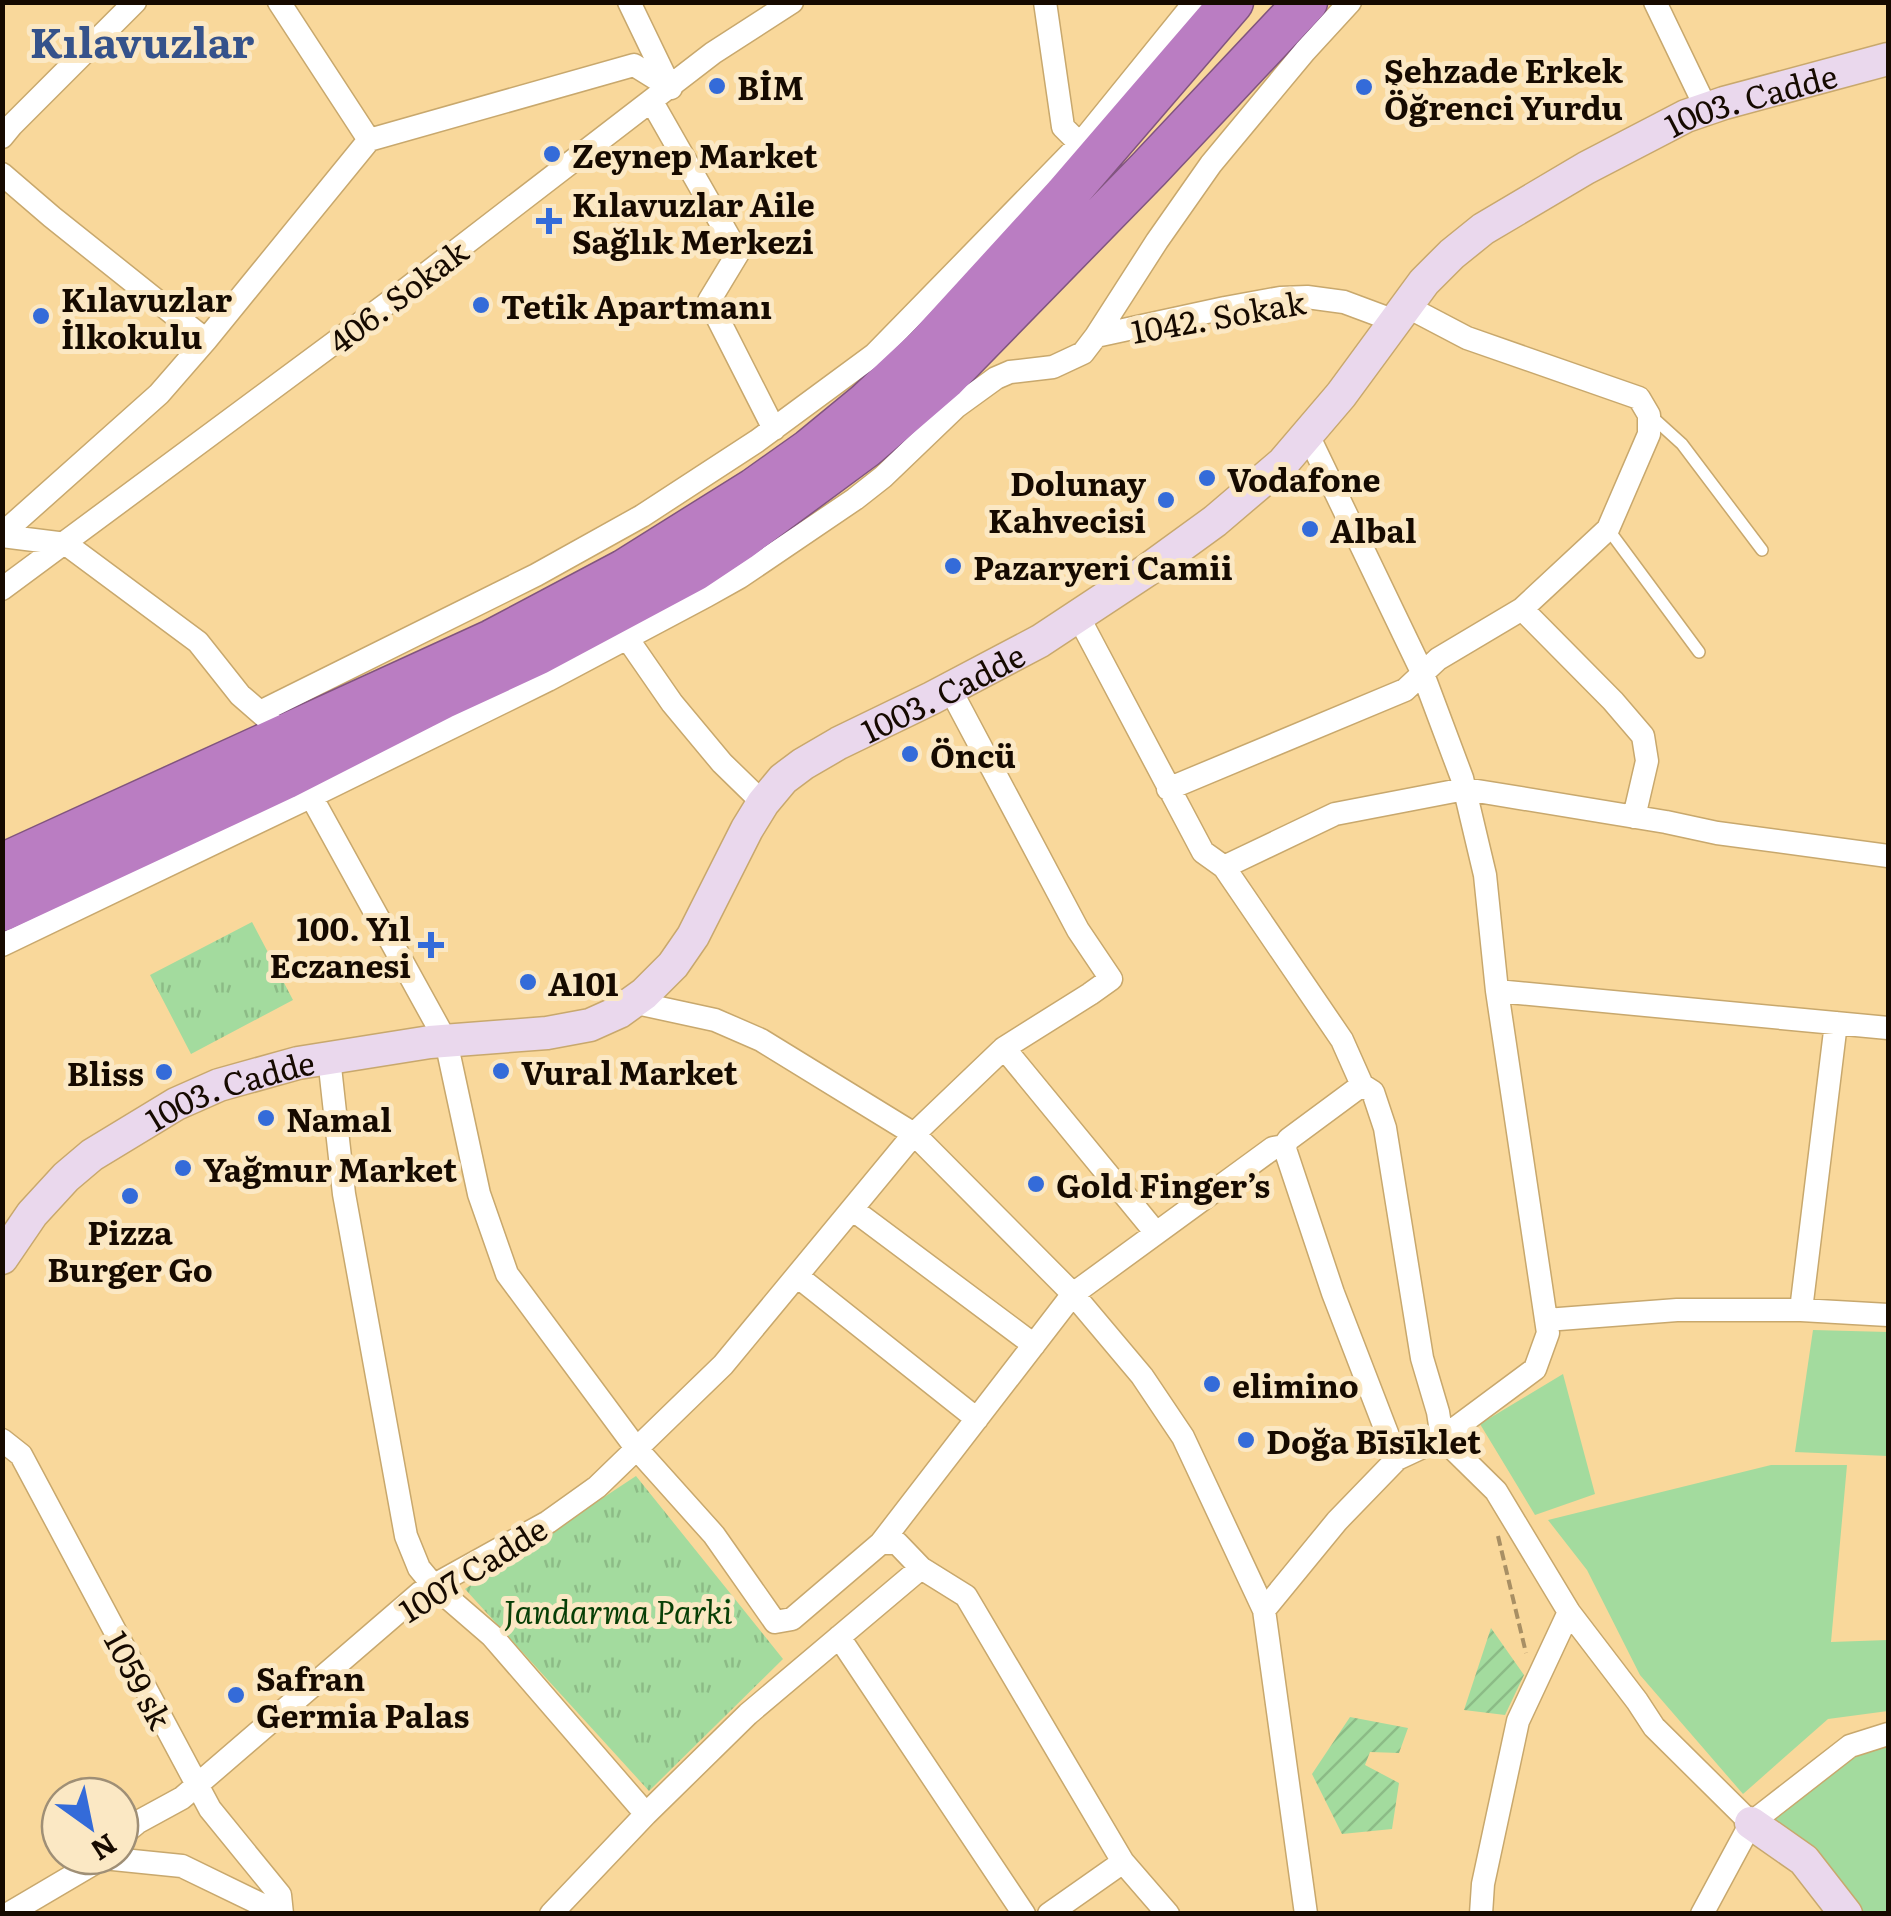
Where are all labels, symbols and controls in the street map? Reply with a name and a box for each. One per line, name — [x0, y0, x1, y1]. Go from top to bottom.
district label: Kılavuzlar — [30, 9, 255, 71]
place label: Şehzade Erkek Öğrenci Yurdu — [1384, 45, 1623, 130]
street label: 1003. Cadde — [1655, 50, 1842, 148]
place label: BİM — [737, 62, 804, 110]
marker: BİM — [706, 75, 728, 97]
marker: Şehzade Erkek Öğrenci Yurdu — [1353, 76, 1375, 98]
place label: Zeynep Market — [572, 130, 818, 178]
marker: Zeynep Market — [541, 143, 563, 165]
place label: Kılavuzlar Aile Sağlık Merkezi — [572, 179, 815, 264]
marker: Kılavuzlar Aile Sağlık Merkezi — [536, 208, 562, 234]
street label: 406. Sokak — [317, 226, 477, 364]
place label: Kılavuzlar İlkokulu — [61, 274, 233, 359]
street label: 1042. Sokak — [1127, 276, 1309, 354]
place label: Tetik Apartmanı — [501, 281, 772, 329]
marker: Tetik Apartmanı — [470, 294, 492, 316]
marker: Kılavuzlar İlkokulu — [30, 305, 52, 327]
place label: Vodafone — [1227, 454, 1381, 502]
place label: Dolunay Kahvecisi — [988, 458, 1146, 543]
marker: Vodafone — [1196, 467, 1218, 489]
marker: Dolunay Kahvecisi — [1155, 489, 1177, 511]
place label: Albal — [1330, 505, 1417, 553]
marker: Albal — [1299, 518, 1321, 540]
place label: Pazaryeri Camii — [973, 542, 1233, 590]
marker: Pazaryeri Camii — [942, 555, 964, 577]
street label: 1003. Cadde — [852, 630, 1033, 753]
place label: Öncü — [930, 730, 1016, 778]
marker: Öncü — [899, 743, 921, 765]
place label: 100. Yıl Eczanesi — [270, 903, 411, 988]
marker: 100. Yıl Eczanesi — [420, 934, 442, 956]
place label: A101 — [548, 958, 618, 1006]
marker: A101 — [517, 971, 539, 993]
street label: 1003. Cadde — [135, 1037, 318, 1142]
place label: Vural Market — [521, 1047, 738, 1095]
place label: Bliss — [67, 1048, 144, 1096]
marker: Vural Market — [490, 1060, 512, 1082]
marker: Bliss — [153, 1061, 175, 1083]
place label: Namal — [286, 1094, 392, 1142]
marker: Namal — [255, 1107, 277, 1129]
place label: Yağmur Market — [203, 1144, 457, 1192]
marker: Yağmur Market — [172, 1157, 194, 1179]
place label: Gold Finger’s — [1056, 1160, 1270, 1208]
marker: Gold Finger’s — [1025, 1173, 1047, 1195]
marker: Pizza Burger Go — [119, 1185, 141, 1207]
place label: Pizza Burger Go — [47, 1207, 213, 1292]
place label: elimino — [1232, 1360, 1359, 1408]
marker: elimino — [1201, 1373, 1223, 1395]
place label: Doğa Bīsīklet — [1266, 1416, 1481, 1464]
marker: Doğa Bīsīklet — [1235, 1429, 1257, 1451]
street label: 1007 Cadde — [389, 1503, 555, 1633]
park label: Jandarma Parki — [504, 1586, 733, 1634]
street label: 1059 sk — [94, 1621, 186, 1737]
place label: Safran Germia Palas — [256, 1653, 469, 1738]
marker: Safran Germia Palas — [225, 1684, 247, 1706]
north arrow — [40, 1776, 140, 1876]
text: N — [83, 1825, 126, 1873]

